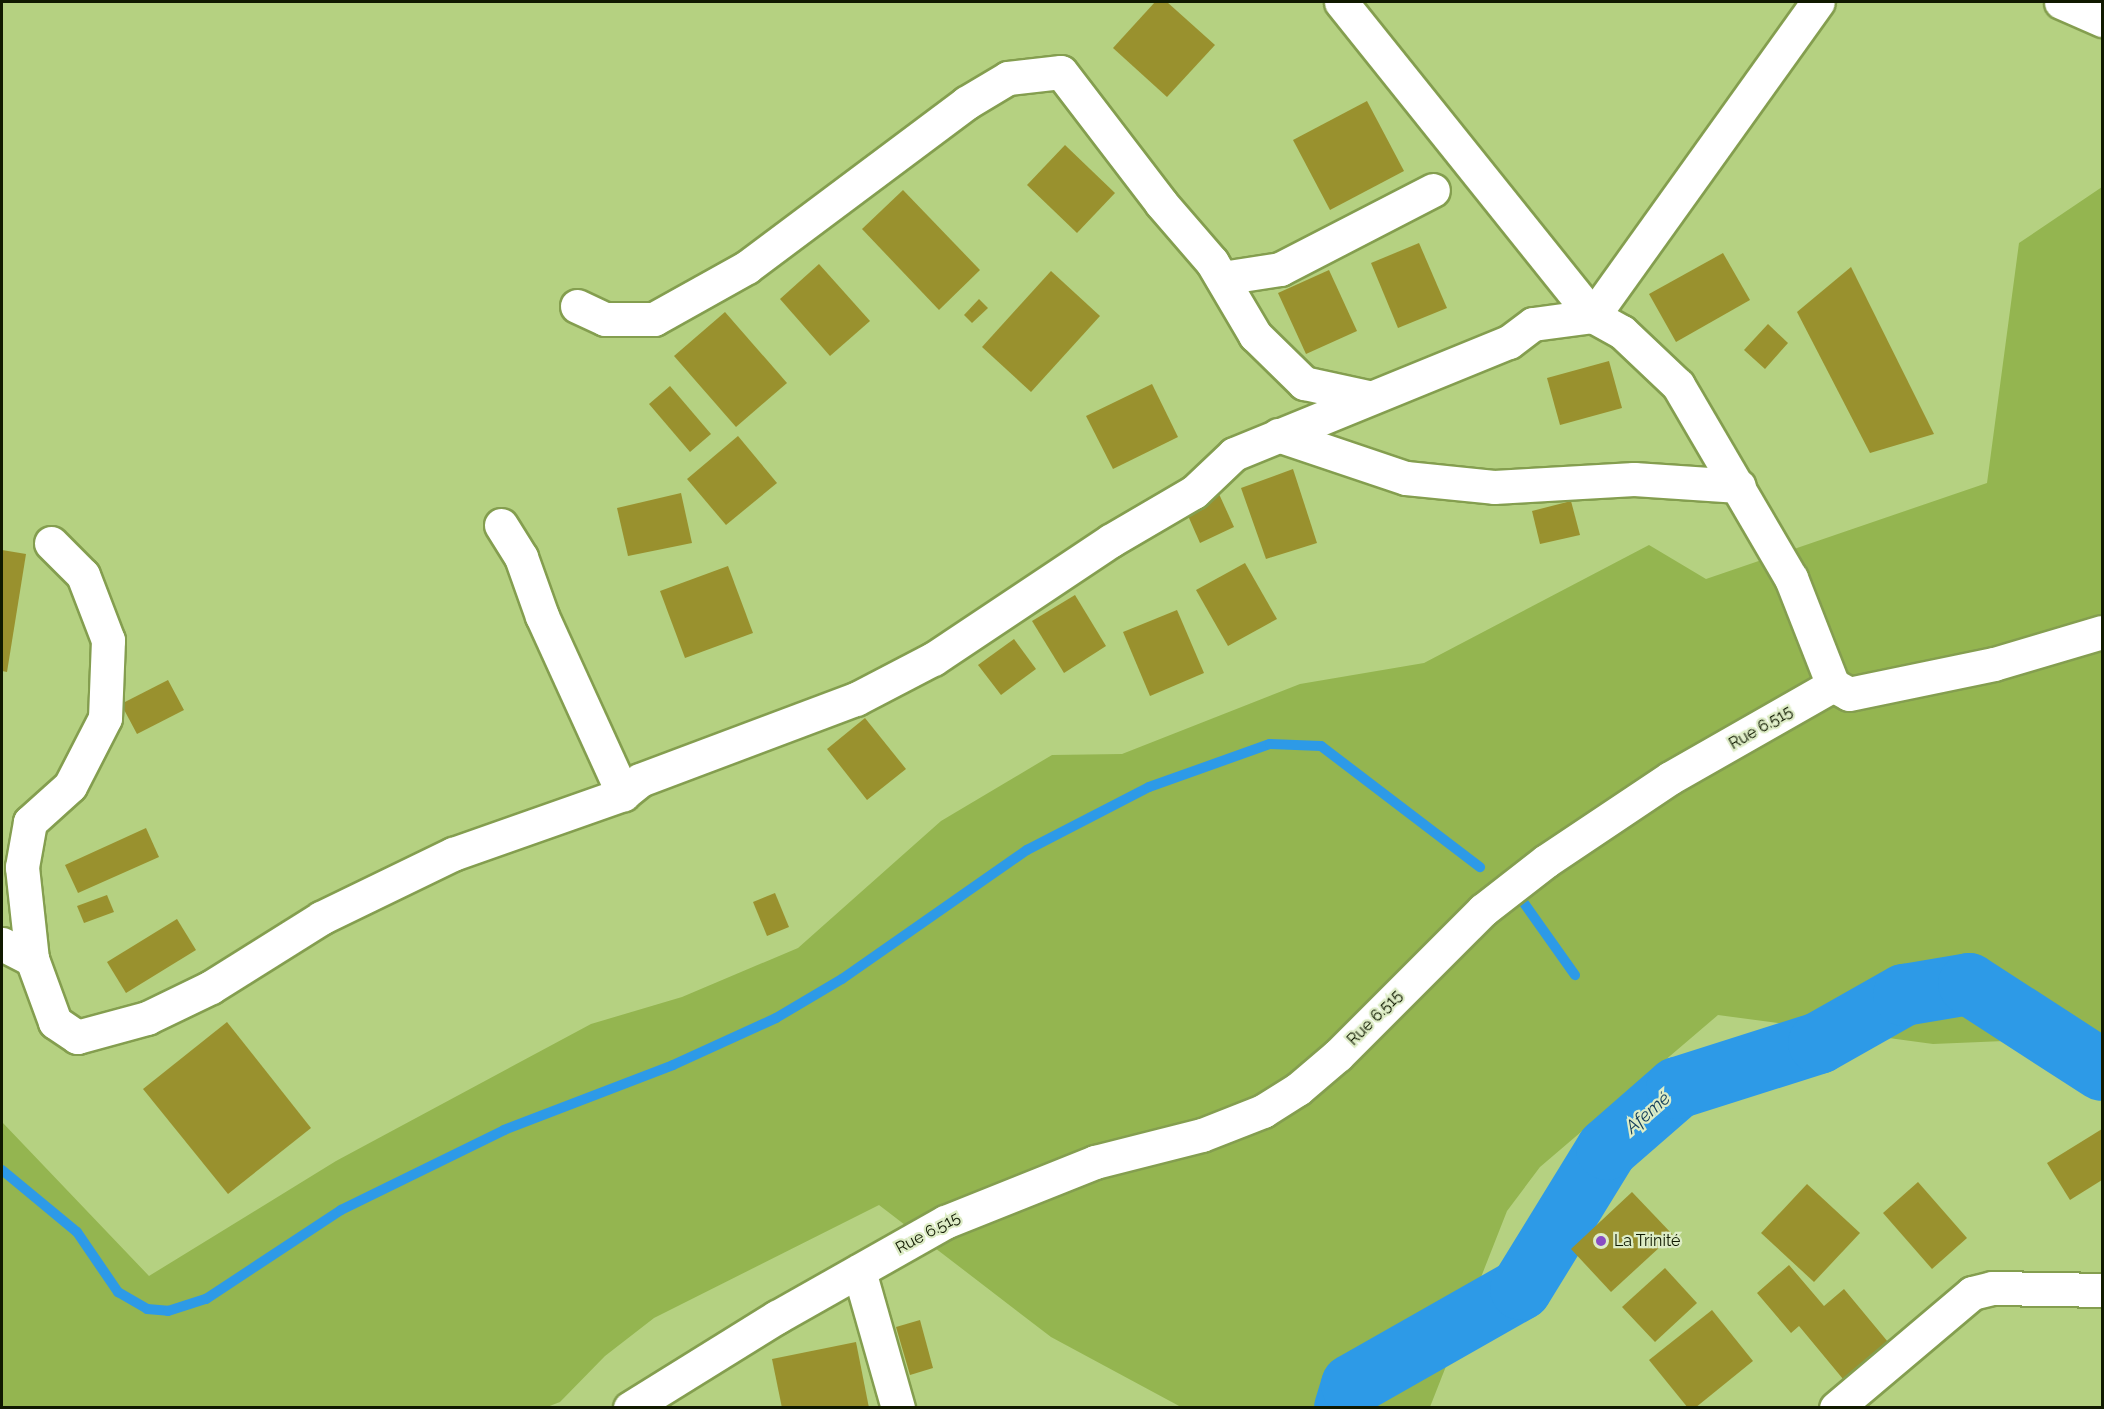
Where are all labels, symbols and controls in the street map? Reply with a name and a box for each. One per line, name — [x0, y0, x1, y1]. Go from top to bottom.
street label: Rue 6.515 — [1726, 702, 1796, 754]
street label: Rue 6.515 — [1343, 986, 1407, 1050]
water label: Afemé — [1621, 1088, 1675, 1138]
street label: Rue 6.515 — [892, 1208, 964, 1258]
place label: La Trinité — [1614, 1231, 1681, 1251]
marker: La Trinité — [1592, 1232, 1610, 1250]

